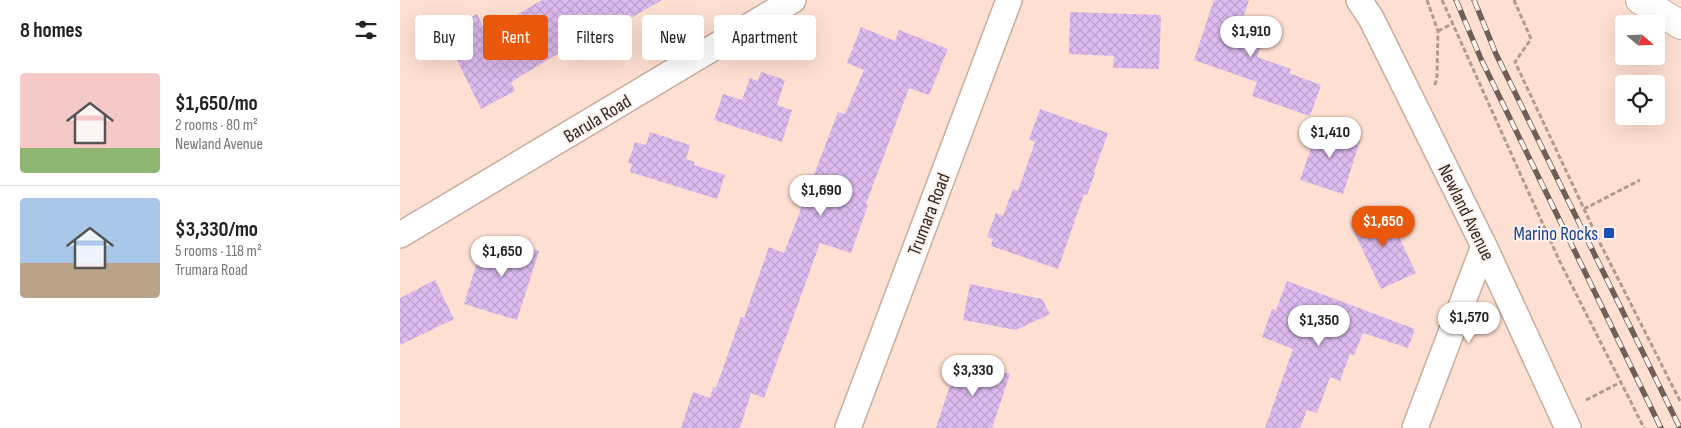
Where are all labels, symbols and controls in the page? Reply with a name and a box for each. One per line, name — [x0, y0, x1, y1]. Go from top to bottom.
chip: Buy — [415, 15, 473, 60]
chip: Rent — [483, 15, 548, 60]
chip: Filters — [558, 15, 632, 60]
chip: New — [642, 15, 704, 60]
chip: Apartment — [714, 15, 816, 60]
pin: $1,910 — [1210, 15, 1292, 58]
north arrow — [1615, 15, 1665, 65]
map controls — [1615, 15, 1665, 125]
icon: filters — [352, 16, 380, 44]
text: 8 homes — [20, 18, 83, 43]
text: $1,910 — [1231, 22, 1271, 41]
button: locate — [1615, 75, 1665, 125]
street label: Barula Road — [560, 90, 636, 148]
text: $1,650/mo — [175, 91, 258, 116]
icon: home — [60, 93, 120, 153]
text: 2 rooms · 80 m² — [175, 116, 258, 135]
pin: $1,410 — [1289, 116, 1371, 159]
text: $1,410 — [1310, 123, 1350, 142]
text: Newland Avenue — [175, 135, 263, 154]
street label: Newland Avenue — [1432, 161, 1499, 265]
street label: Trumara Road — [903, 170, 956, 259]
pin: $1,690 — [780, 174, 862, 217]
text: $1,690 — [800, 181, 842, 200]
pin: $1,650 — [1342, 206, 1424, 248]
text: $1,650 — [1363, 212, 1403, 231]
text: $3,330/mo — [175, 217, 258, 242]
icon: home — [60, 218, 120, 278]
place label: Marino Rocks — [1514, 223, 1598, 246]
marker: Marino Rocks — [1602, 226, 1616, 240]
pin: $1,650 — [461, 236, 543, 278]
text: 5 rooms · 118 m² — [175, 242, 262, 261]
text: $1,650 — [482, 242, 522, 261]
text: Trumara Road — [175, 261, 248, 280]
pin: $1,570 — [1428, 302, 1510, 344]
pin: $1,350 — [1278, 304, 1360, 347]
text: $1,570 — [1449, 308, 1489, 327]
text: $1,350 — [1299, 311, 1339, 330]
pin: $3,330 — [932, 354, 1014, 397]
text: $3,330 — [953, 361, 993, 380]

